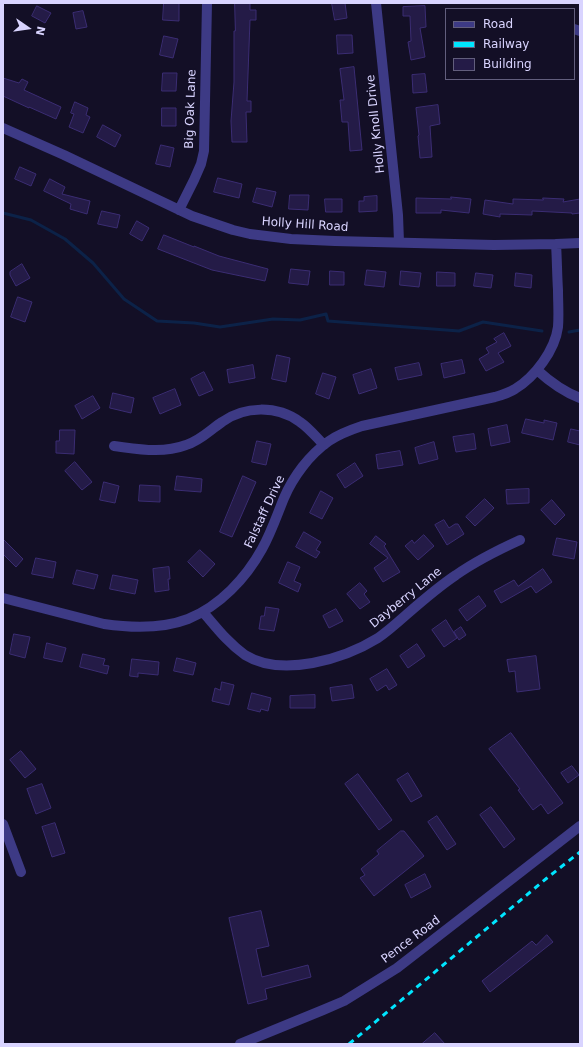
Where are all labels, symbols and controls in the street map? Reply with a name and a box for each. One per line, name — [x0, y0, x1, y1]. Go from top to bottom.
north arrow — [8, 8, 48, 48]
legend — [445, 8, 575, 80]
text: Road — [483, 17, 513, 31]
text: N — [33, 25, 48, 37]
text: Railway — [483, 37, 529, 51]
text: Building — [483, 57, 532, 71]
street label: Big Oak Lane — [182, 69, 200, 149]
street label: Holly Knoll Drive — [364, 74, 388, 174]
street label: Holly Hill Road — [261, 215, 349, 235]
street label: Falstaff Drive — [242, 473, 288, 551]
street label: Dayberry Lane — [367, 565, 445, 631]
street label: Pence Road — [379, 913, 443, 967]

